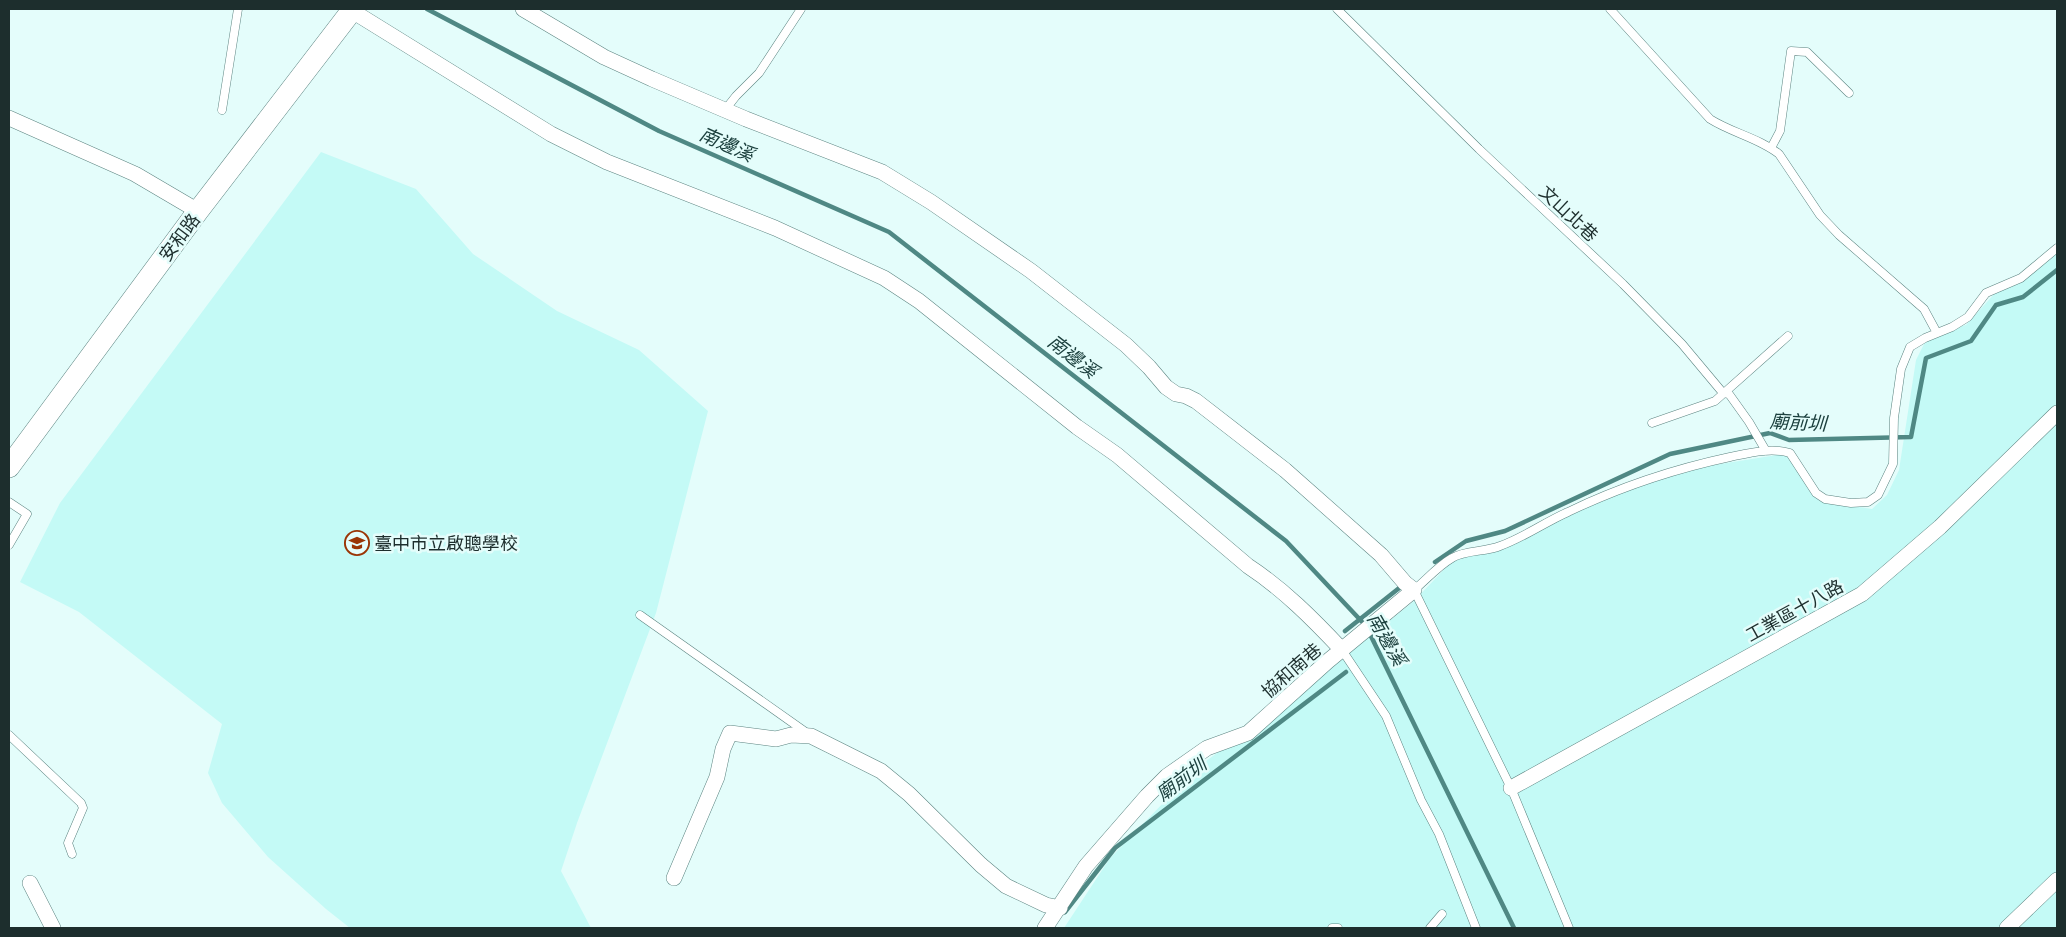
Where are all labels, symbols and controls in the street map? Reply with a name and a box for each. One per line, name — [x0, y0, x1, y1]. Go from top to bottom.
water label: 南邊溪 — [696, 121, 761, 169]
street label: 文山北巷 — [1534, 180, 1604, 246]
street label: 安和路 — [153, 208, 205, 266]
water label: 南邊溪 — [1043, 328, 1106, 386]
water label: 廟前圳 — [1769, 408, 1830, 437]
school or university icon: 臺中市立啟聰學校 — [344, 530, 370, 556]
place label: 臺中市立啟聰學校 — [374, 531, 518, 555]
street label: 工業區十八路 — [1741, 573, 1847, 647]
water label: 南邊溪 — [1361, 608, 1414, 673]
street label: 協和南巷 — [1256, 637, 1326, 703]
water label: 廟前圳 — [1150, 750, 1214, 807]

